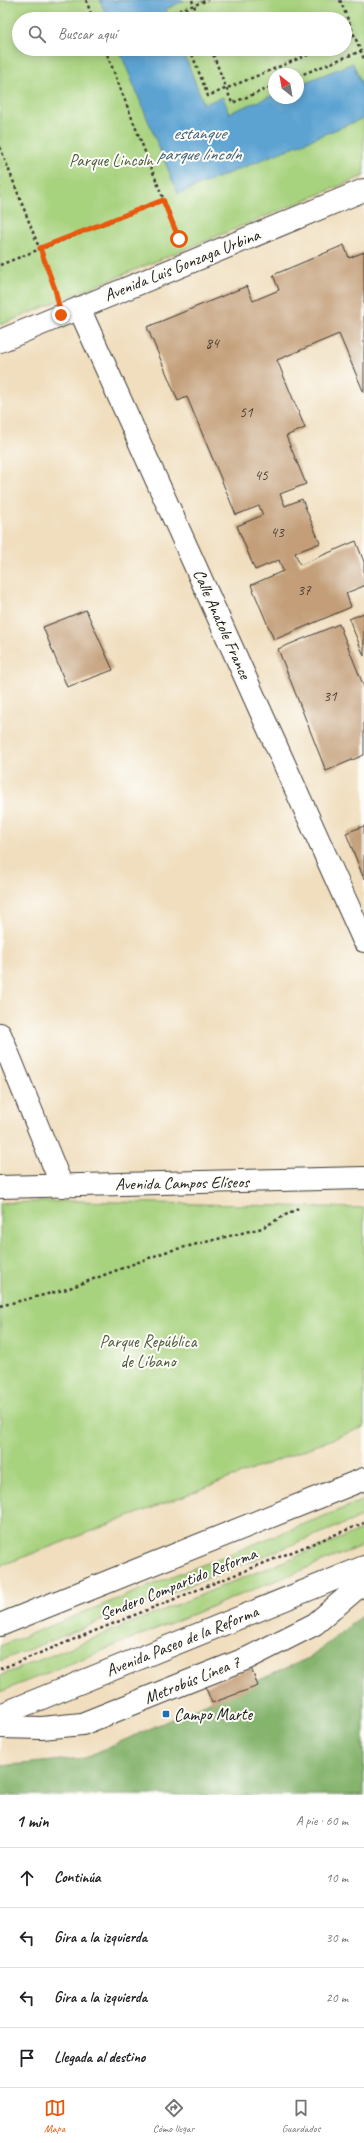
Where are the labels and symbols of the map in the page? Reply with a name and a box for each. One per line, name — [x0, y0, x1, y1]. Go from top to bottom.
north arrow — [268, 68, 304, 104]
water label: estanque parque lincoln — [156, 122, 243, 165]
park label: Parque Lincoln — [69, 150, 154, 171]
street label: Avenida Luis Gonzaga Urbina — [101, 224, 264, 306]
route start — [170, 230, 188, 248]
route end — [52, 306, 70, 324]
house number: 84 — [205, 334, 220, 353]
house number: 51 — [239, 403, 254, 422]
house number: 45 — [254, 466, 269, 485]
house number: 43 — [270, 523, 285, 542]
street label: Calle Anatole France — [188, 566, 256, 684]
house number: 37 — [297, 581, 312, 600]
house number: 31 — [323, 687, 338, 706]
street label: Avenida Campos Elíseos — [115, 1171, 250, 1195]
park label: Parque República de Líbano — [100, 1331, 198, 1372]
street label: Sendero Compartido Reforma — [96, 1542, 261, 1625]
street label: Avenida Paseo de la Reforma — [103, 1600, 262, 1681]
street label: Metrobús Línea 7 — [141, 1651, 244, 1709]
place label: Campo Marte — [174, 1704, 253, 1725]
marker: Campo Marte — [161, 1709, 171, 1719]

